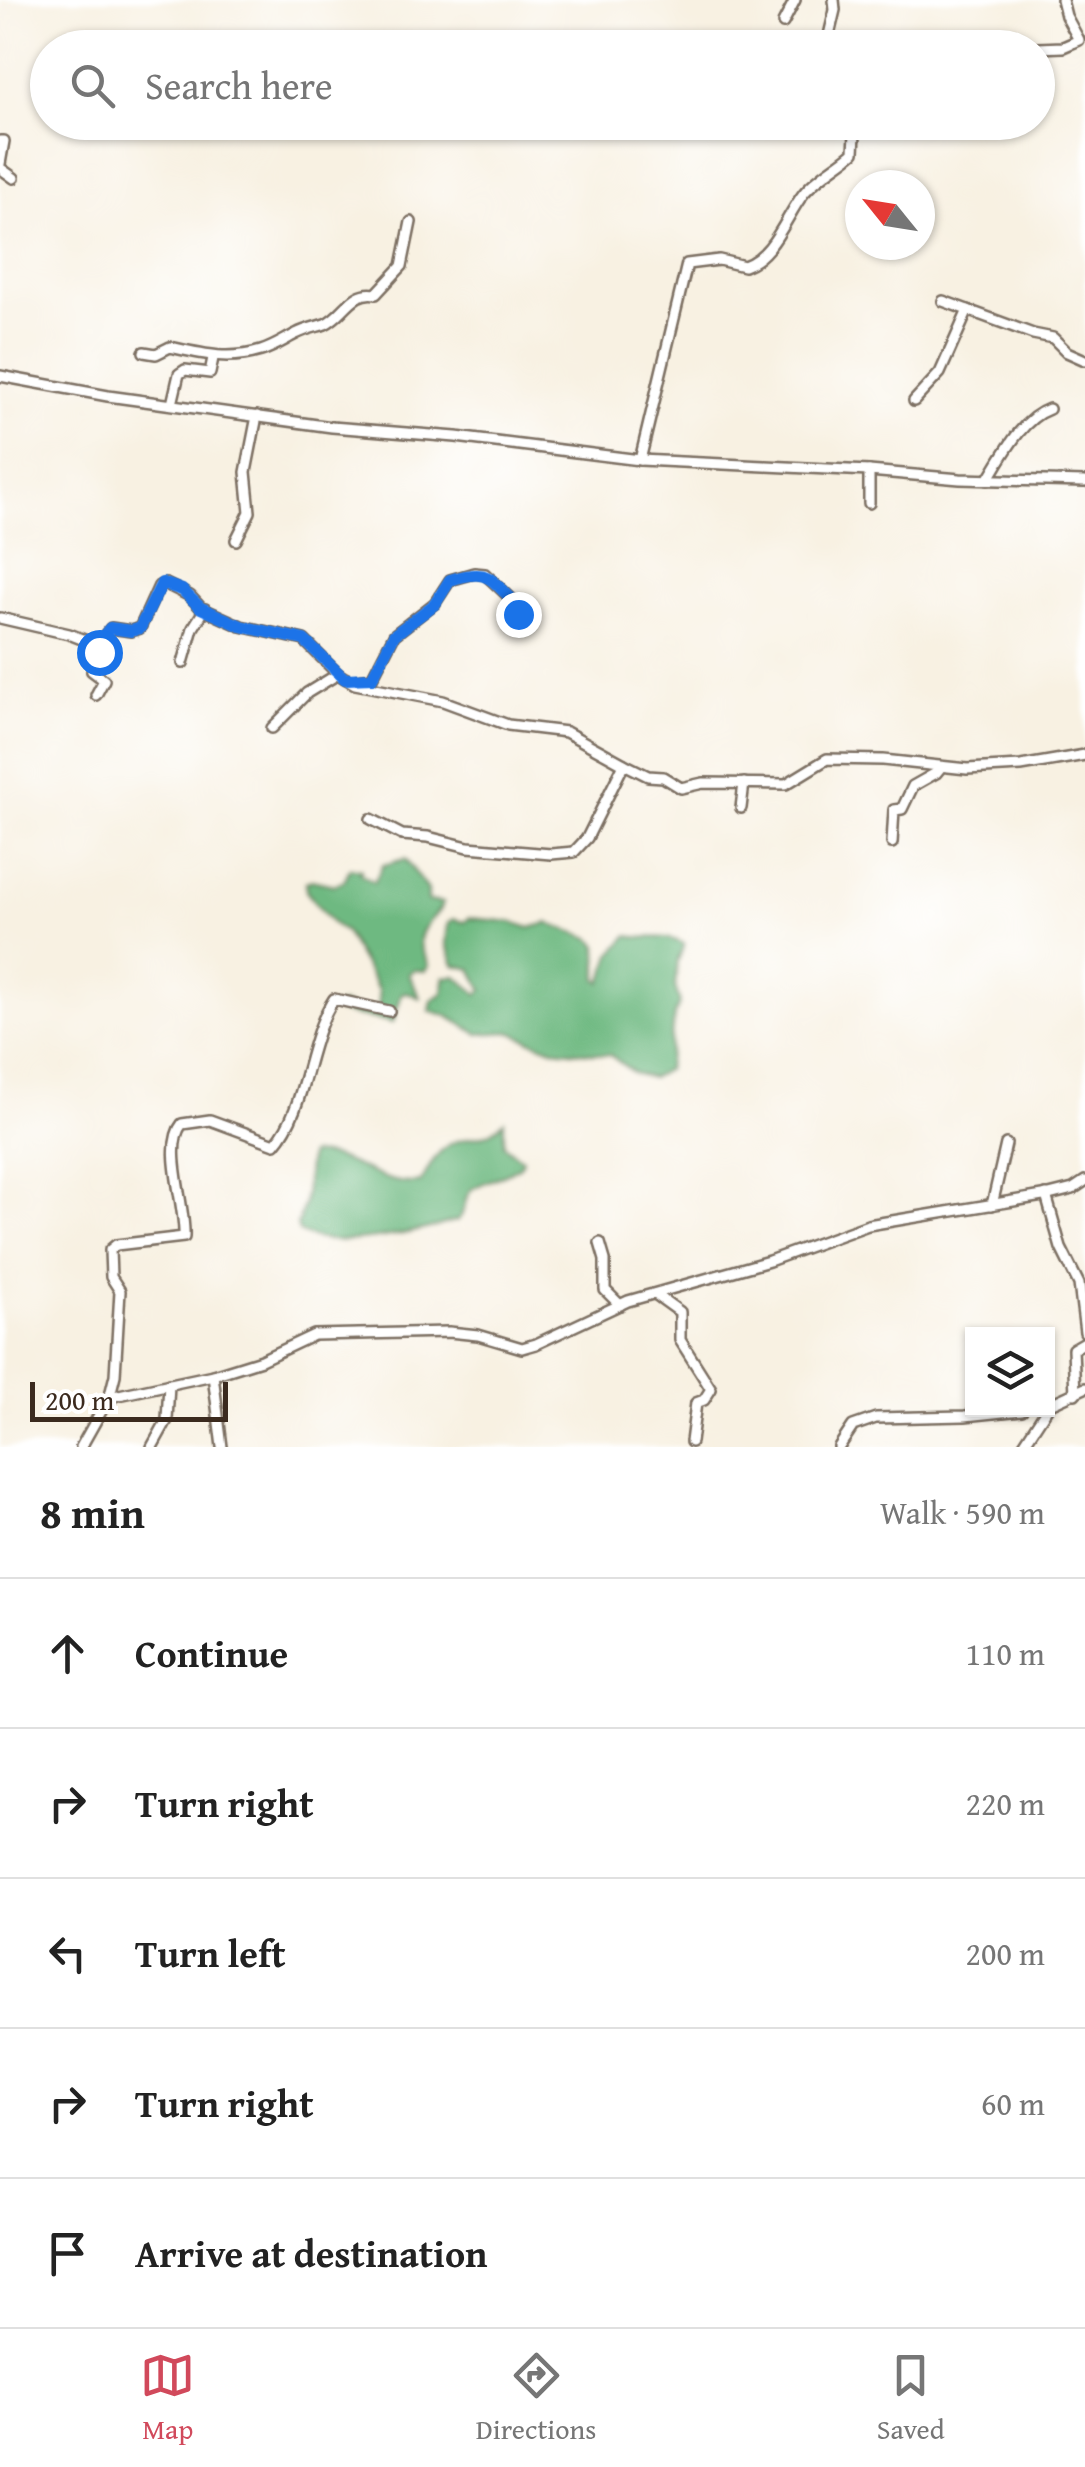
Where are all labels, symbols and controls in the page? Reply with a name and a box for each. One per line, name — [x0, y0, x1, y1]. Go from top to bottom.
search box — [30, 30, 1055, 140]
text: Search here — [145, 57, 333, 113]
icon: search — [65, 58, 120, 113]
north arrow — [845, 170, 935, 260]
route end — [496, 592, 542, 638]
route start — [77, 630, 123, 676]
map controls — [965, 1327, 1055, 1417]
button: layers — [965, 1327, 1055, 1417]
scale bar — [30, 1377, 228, 1422]
text: 200 m — [45, 1379, 114, 1420]
text: 8 min — [40, 1482, 145, 1543]
text: Walk · 590 m — [880, 1489, 1045, 1536]
text: Continue — [135, 1625, 288, 1681]
icon: ahead — [40, 1626, 95, 1681]
text: 110 m — [966, 1630, 1045, 1677]
text: Turn right — [135, 1775, 314, 1831]
icon: right — [40, 1776, 95, 1831]
text: 220 m — [966, 1780, 1045, 1827]
text: Turn left — [135, 1925, 286, 1981]
icon: left — [40, 1926, 95, 1981]
text: 200 m — [966, 1930, 1045, 1977]
text: Turn right — [135, 2075, 314, 2131]
icon: right — [40, 2076, 95, 2131]
text: 60 m — [981, 2080, 1045, 2127]
text: Arrive at destination — [135, 2225, 488, 2281]
icon: arrive — [40, 2226, 95, 2281]
tab: Map — [140, 2348, 195, 2449]
tab: Directions — [476, 2348, 596, 2449]
tab: Saved — [877, 2348, 945, 2449]

